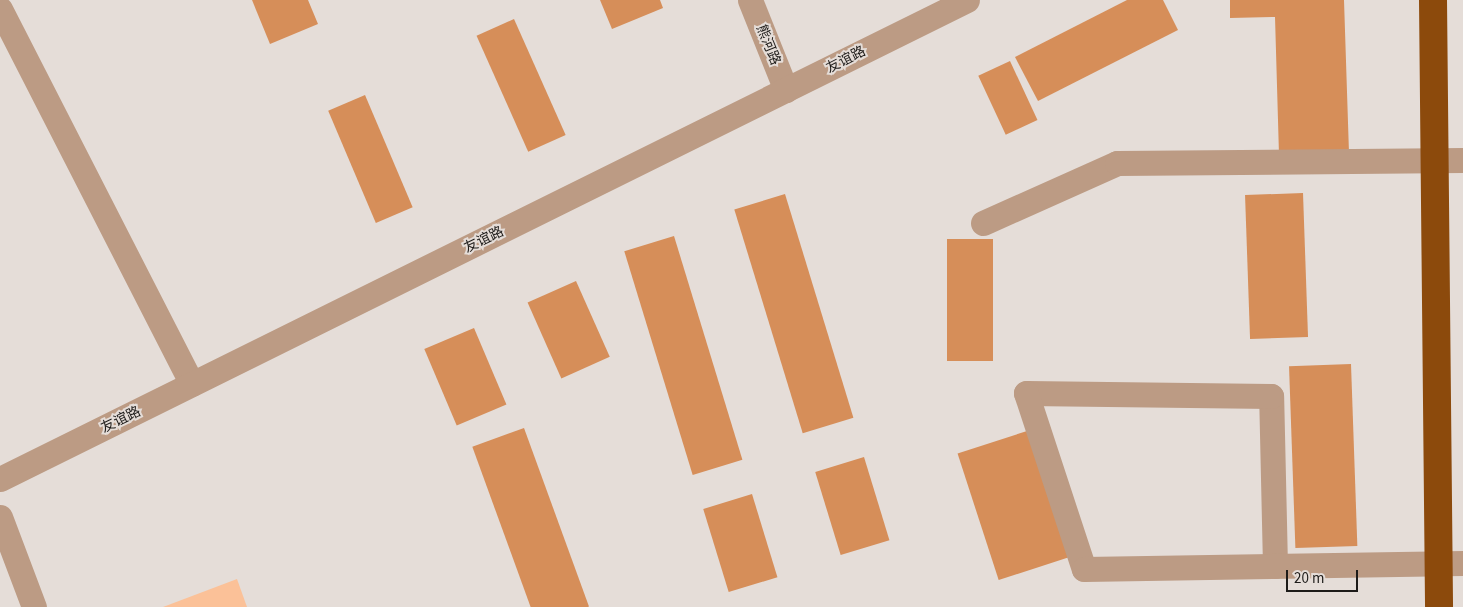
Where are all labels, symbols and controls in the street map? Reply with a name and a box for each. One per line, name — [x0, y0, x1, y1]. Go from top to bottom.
street label: 熊河路 — [752, 22, 784, 68]
street label: 友谊路 — [823, 43, 869, 77]
street label: 友谊路 — [461, 223, 507, 257]
street label: 友谊路 — [98, 403, 144, 437]
scale bar — [1288, 560, 1360, 592]
text: 20 m — [1294, 568, 1324, 589]

